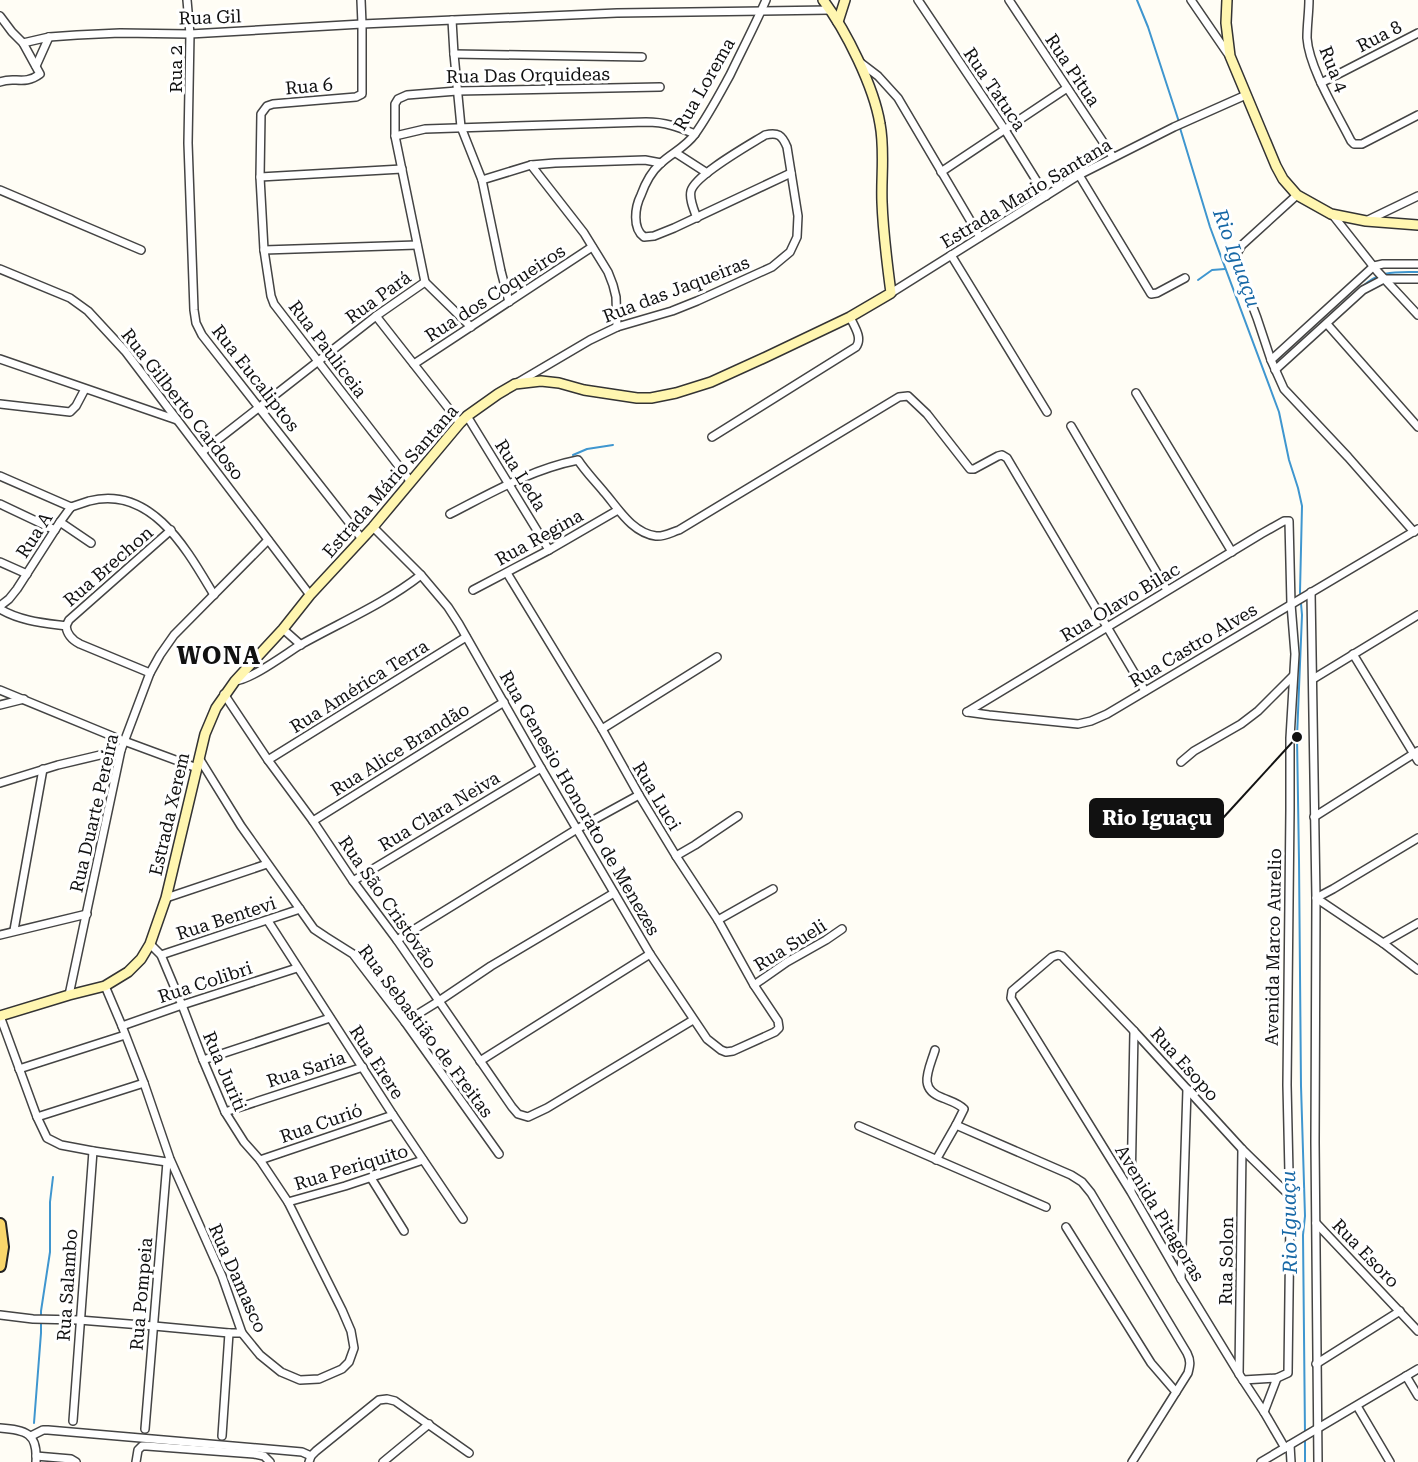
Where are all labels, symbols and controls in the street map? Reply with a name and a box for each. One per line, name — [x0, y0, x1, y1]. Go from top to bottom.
street label: Rua Gil — [178, 5, 242, 29]
street label: Rua 8 — [1353, 16, 1405, 56]
street label: Rua Pitua — [1041, 30, 1105, 110]
street label: Rua Lorema — [669, 34, 739, 134]
street label: Rua Tatuca — [959, 43, 1031, 135]
street label: Rua 4 — [1315, 43, 1353, 95]
street label: Rua 2 — [165, 45, 186, 93]
street label: Rua Das Orquideas — [446, 63, 610, 87]
street label: Rua 6 — [284, 73, 334, 99]
street label: Estrada Mario Santana — [937, 134, 1115, 252]
water label: Rio Iguaçu — [1208, 205, 1266, 311]
street label: Rua dos Coqueiros — [421, 240, 569, 346]
street label: Rua das Jaqueiras — [600, 251, 752, 327]
street label: Rua Pará — [341, 266, 415, 328]
street label: Rua Pauliceia — [285, 296, 372, 402]
street label: Rua Eucaliptos — [208, 321, 304, 435]
street label: Rua Gilberto Cardoso — [117, 324, 249, 484]
street label: Estrada Mário Santana — [318, 400, 462, 562]
street label: Rua Leda — [491, 435, 551, 515]
street label: Rua Regina — [491, 504, 587, 570]
street label: Rua A — [12, 508, 57, 562]
street label: Rua Brechon — [59, 521, 157, 610]
street label: Rua Olavo Bilac — [1057, 558, 1183, 646]
street label: Rua Castro Alves — [1125, 599, 1261, 691]
street label: Rua América Terra — [286, 635, 432, 737]
district label: WONA — [176, 642, 262, 670]
street label: Rua Genesio Honorato de Menezes — [495, 667, 665, 939]
street label: Rua Alice Brandão — [327, 698, 473, 800]
street label: Rua Duarte Pereira — [66, 731, 123, 894]
street label: Estrada Xerem — [145, 750, 193, 878]
street label: Rua Luci — [628, 758, 686, 834]
street label: Rua Clara Neiva — [375, 767, 503, 855]
callout: Rio Iguaçu — [1090, 799, 1223, 837]
text: Rio Iguaçu — [1102, 806, 1212, 830]
street label: Rua São Cristóvão — [334, 832, 442, 972]
street label: Avenida Marco Aurelio — [1261, 848, 1285, 1046]
street label: Rua Bentevi — [173, 892, 279, 944]
street label: Rua Sueli — [750, 914, 830, 975]
street label: Rua Sebastião de Freitas — [354, 941, 498, 1121]
street label: Rua Colibri — [155, 957, 255, 1007]
street label: Rua Erere — [345, 1021, 409, 1103]
street label: Rua Esopo — [1147, 1023, 1223, 1105]
street label: Rua Juriti — [199, 1028, 251, 1114]
street label: Rua Saria — [264, 1046, 348, 1092]
street label: Rua Curió — [277, 1099, 365, 1147]
street label: Rua Periquito — [292, 1140, 410, 1194]
street label: Avenida Pitagoras — [1111, 1141, 1209, 1285]
water label: Rio Iguaçu — [1276, 1170, 1302, 1275]
street label: Rua Esoro — [1328, 1214, 1404, 1292]
street label: Rua Solon — [1215, 1216, 1237, 1305]
street label: Rua Damasco — [205, 1220, 271, 1336]
street label: Rua Salambo — [53, 1228, 81, 1342]
street label: Rua Pompeia — [126, 1236, 156, 1351]

